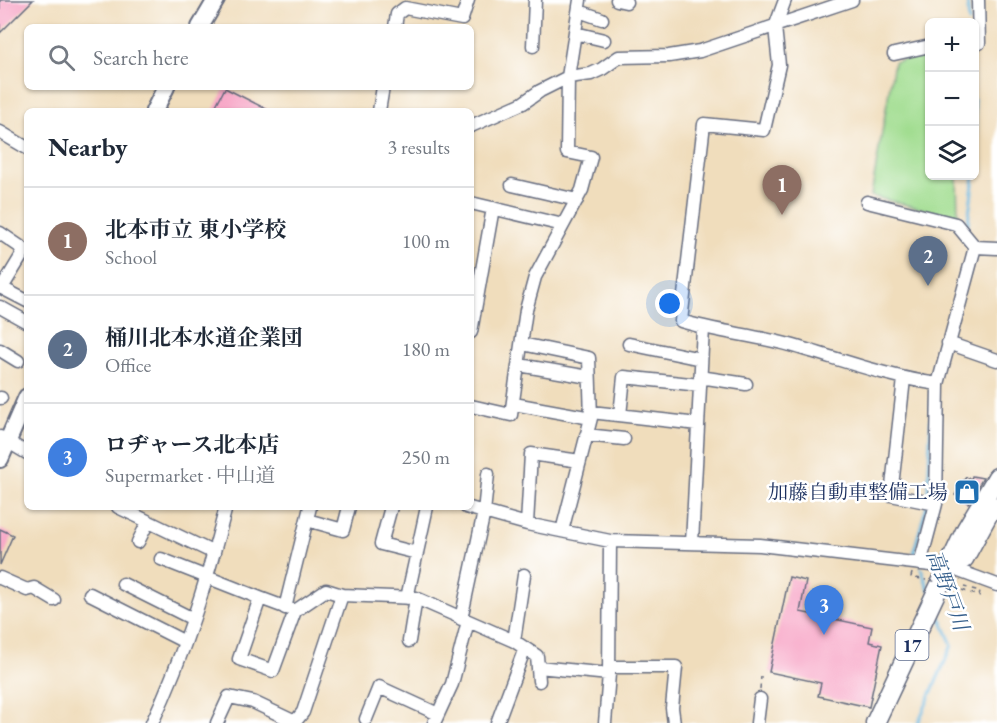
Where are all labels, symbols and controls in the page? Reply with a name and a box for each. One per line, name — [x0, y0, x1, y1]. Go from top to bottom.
map controls — [925, 18, 979, 180]
button: + — [925, 18, 979, 72]
search box — [24, 24, 474, 90]
icon: search — [45, 41, 78, 74]
text: Search here — [93, 43, 188, 72]
button: − — [925, 72, 979, 126]
button: layers — [925, 126, 979, 180]
text: Nearby — [48, 130, 128, 164]
text: 3 results — [387, 134, 450, 160]
pin: 1 — [762, 166, 802, 215]
text: 北本市立 東小学校 — [105, 215, 286, 244]
text: 1 — [62, 228, 73, 254]
text: 100 m — [402, 228, 450, 254]
pin: 2 — [908, 236, 948, 286]
text: School — [105, 244, 157, 270]
your location — [655, 289, 684, 318]
text: 桶川北本水道企業団 — [105, 323, 303, 352]
text: 2 — [62, 336, 73, 362]
text: 180 m — [402, 336, 450, 362]
text: Office — [105, 352, 151, 378]
text: ロヂャース北本店 — [105, 430, 279, 459]
text: 3 — [62, 444, 73, 470]
text: 250 m — [402, 444, 450, 470]
text: Supermarket · 中山道 — [105, 462, 275, 488]
shop icon: 加藤自動車整備工場 — [952, 477, 982, 507]
place label: 加藤自動車整備工場 — [768, 479, 948, 505]
water label: 高野戸川 — [921, 546, 976, 636]
pin: 3 — [804, 586, 844, 635]
road number: 17 — [896, 630, 928, 660]

